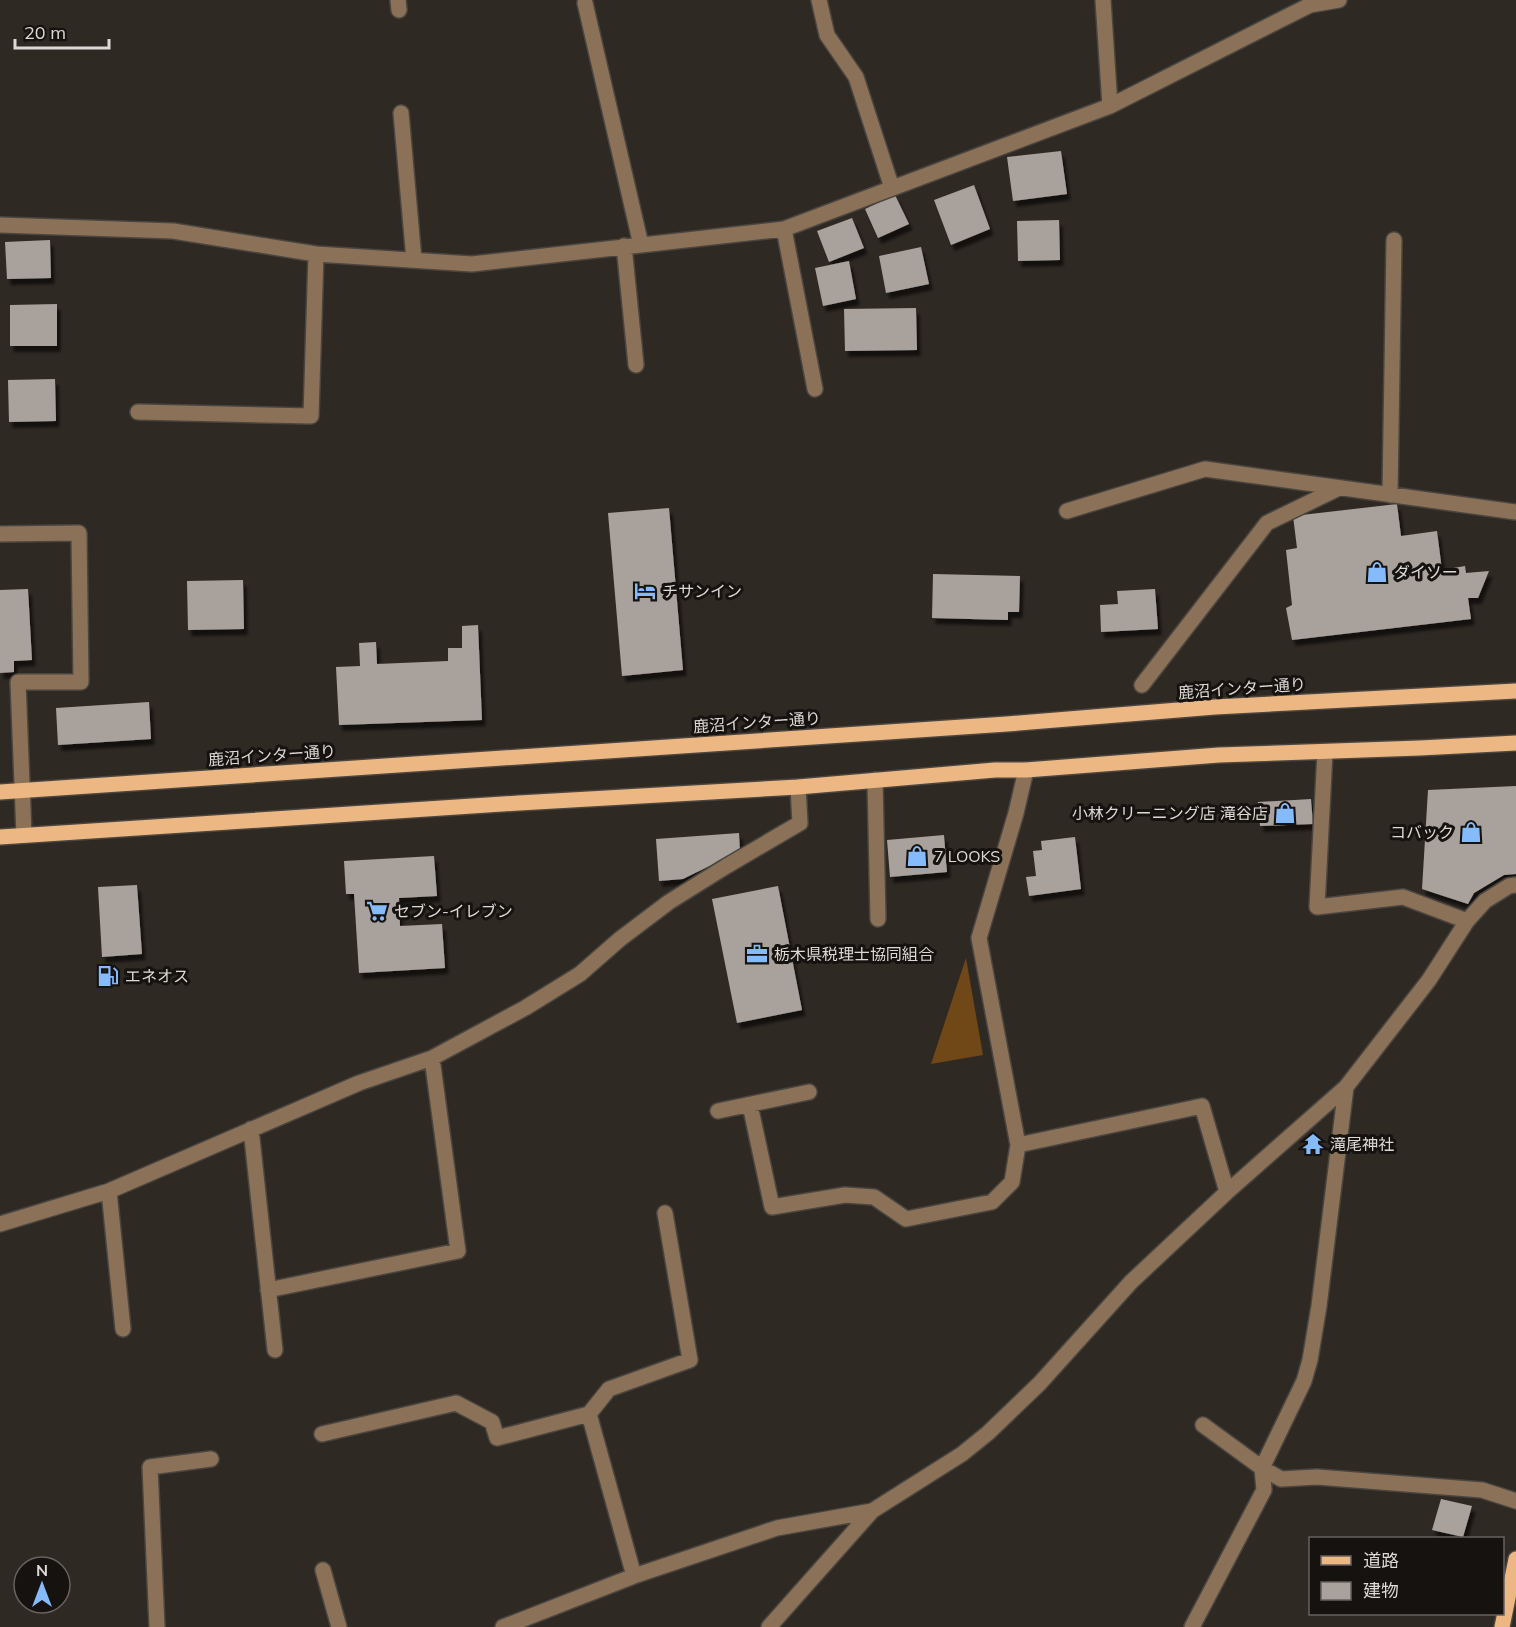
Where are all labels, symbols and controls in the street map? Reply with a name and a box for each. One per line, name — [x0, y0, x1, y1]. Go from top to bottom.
scale bar — [15, 12, 110, 50]
text: 20 m — [24, 21, 66, 44]
shop icon: ダイソー — [1365, 560, 1389, 584]
place label: ダイソー — [1394, 562, 1458, 582]
hotel icon: チサンイン — [633, 579, 657, 603]
place label: チサンイン — [662, 581, 742, 601]
street label: 鹿沼インター通り — [1177, 674, 1307, 702]
street label: 鹿沼インター通り — [692, 708, 822, 736]
street label: 鹿沼インター通り — [207, 741, 337, 769]
shop icon: 小林クリーニング店 滝谷店 — [1273, 801, 1297, 825]
place label: 小林クリーニング店 滝谷店 — [1072, 803, 1268, 823]
shop icon: コバック — [1459, 820, 1483, 844]
place label: コバック — [1390, 822, 1454, 842]
shop icon: 7 LOOKS — [905, 844, 929, 868]
place label: 7 LOOKS — [934, 846, 1000, 866]
supermarket icon: セブン-イレブン — [365, 899, 389, 923]
place label: セブン-イレブン — [394, 901, 513, 921]
office icon: 栃木県税理士協同組合 — [745, 942, 769, 966]
place label: 栃木県税理士協同組合 — [774, 944, 934, 964]
fuel station icon: エネオス — [96, 964, 120, 988]
place label: エネオス — [125, 966, 189, 986]
temple icon: 滝尾神社 — [1301, 1132, 1325, 1156]
place label: 滝尾神社 — [1330, 1134, 1394, 1154]
legend — [1309, 1537, 1504, 1615]
text: 道路 — [1363, 1549, 1399, 1572]
north arrow — [12, 1555, 72, 1615]
text: N — [36, 1560, 48, 1580]
text: 建物 — [1363, 1579, 1399, 1602]

